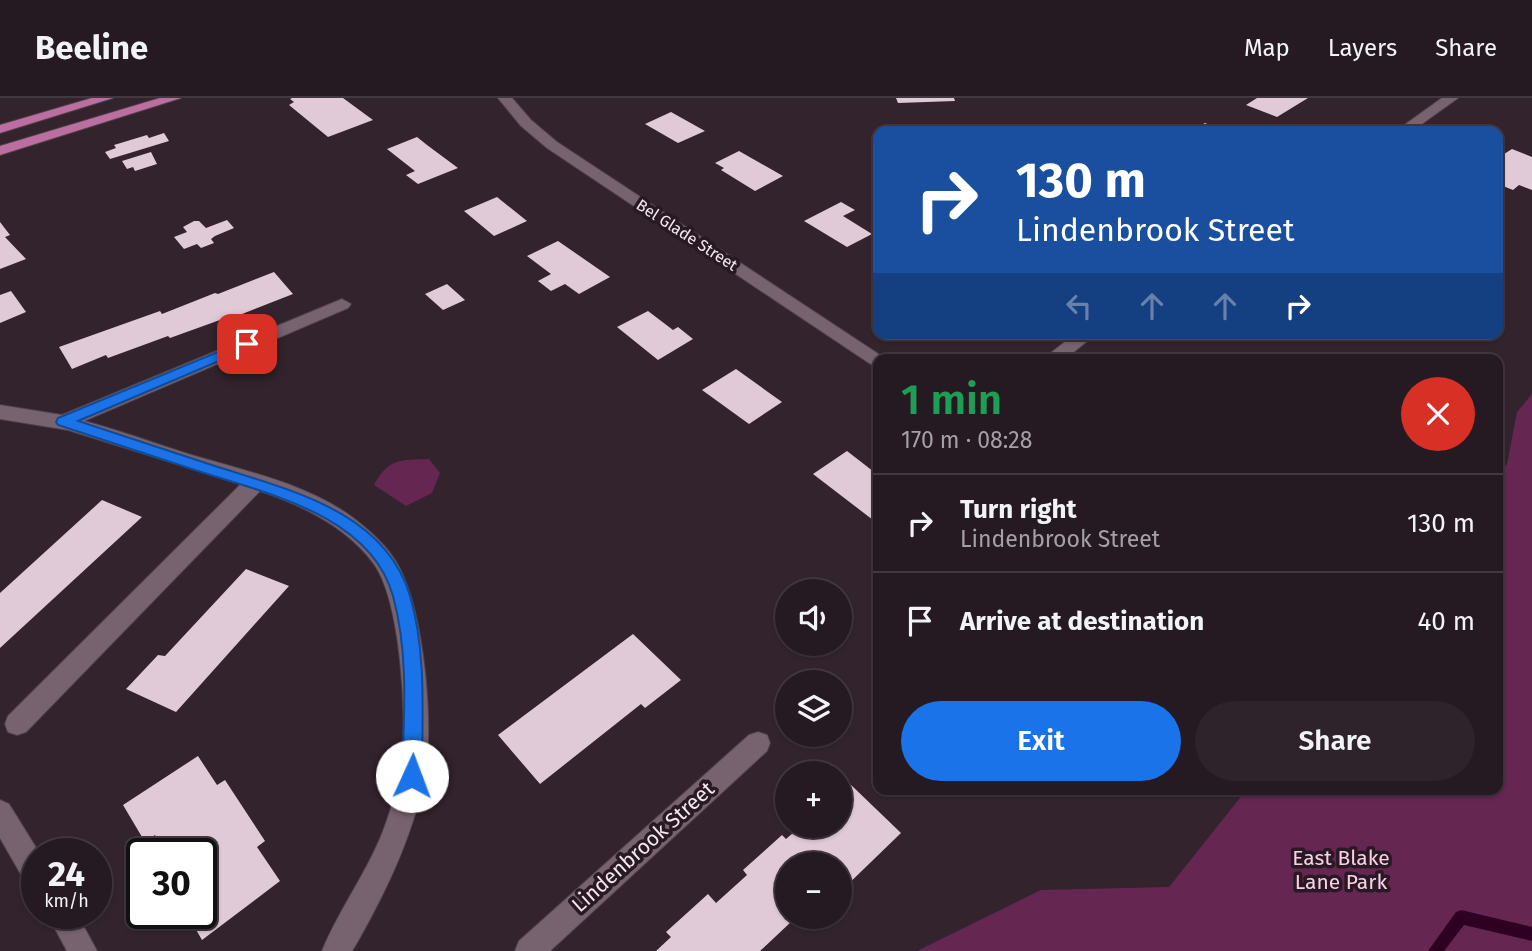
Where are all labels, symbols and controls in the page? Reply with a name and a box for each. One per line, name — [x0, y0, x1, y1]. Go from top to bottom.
text: Beeline — [35, 28, 148, 68]
text: Map — [1244, 34, 1290, 62]
text: Layers — [1328, 34, 1397, 62]
text: Share — [1435, 34, 1497, 62]
text: 130 m — [1016, 151, 1146, 210]
icon: right — [901, 154, 992, 245]
street label: Bel Glade Street — [633, 195, 741, 275]
text: Lindenbrook Street — [1016, 211, 1295, 249]
icon: left — [1060, 287, 1098, 325]
icon: ahead — [1133, 287, 1171, 325]
icon: ahead — [1206, 287, 1244, 325]
icon: right — [1279, 287, 1317, 325]
pin — [217, 314, 277, 374]
icon: arrive — [228, 325, 266, 363]
text: 1 min — [901, 375, 1002, 425]
button: close — [1401, 377, 1475, 451]
text: 170 m · 08:28 — [901, 426, 1032, 454]
text: Turn right — [960, 494, 1077, 525]
icon: right — [901, 504, 939, 542]
text: 130 m — [1407, 508, 1475, 539]
text: Lindenbrook Street — [960, 525, 1160, 553]
map controls — [775, 579, 852, 929]
button: sound — [775, 579, 852, 656]
icon: arrive — [901, 602, 939, 640]
text: Arrive at destination — [960, 606, 1204, 637]
text: 40 m — [1417, 606, 1475, 637]
button: layers — [775, 670, 852, 747]
button: Exit — [901, 701, 1181, 781]
button: Share — [1195, 701, 1475, 781]
position arrow — [375, 739, 449, 813]
button: + — [775, 761, 852, 838]
street label: Lindenbrook Street — [566, 776, 720, 918]
speed limit sign: 30 — [126, 838, 217, 929]
park label: East Blake Lane Park — [1292, 845, 1390, 895]
button: − — [775, 852, 852, 929]
text: 24 — [48, 853, 85, 895]
text: km/h — [44, 890, 89, 912]

